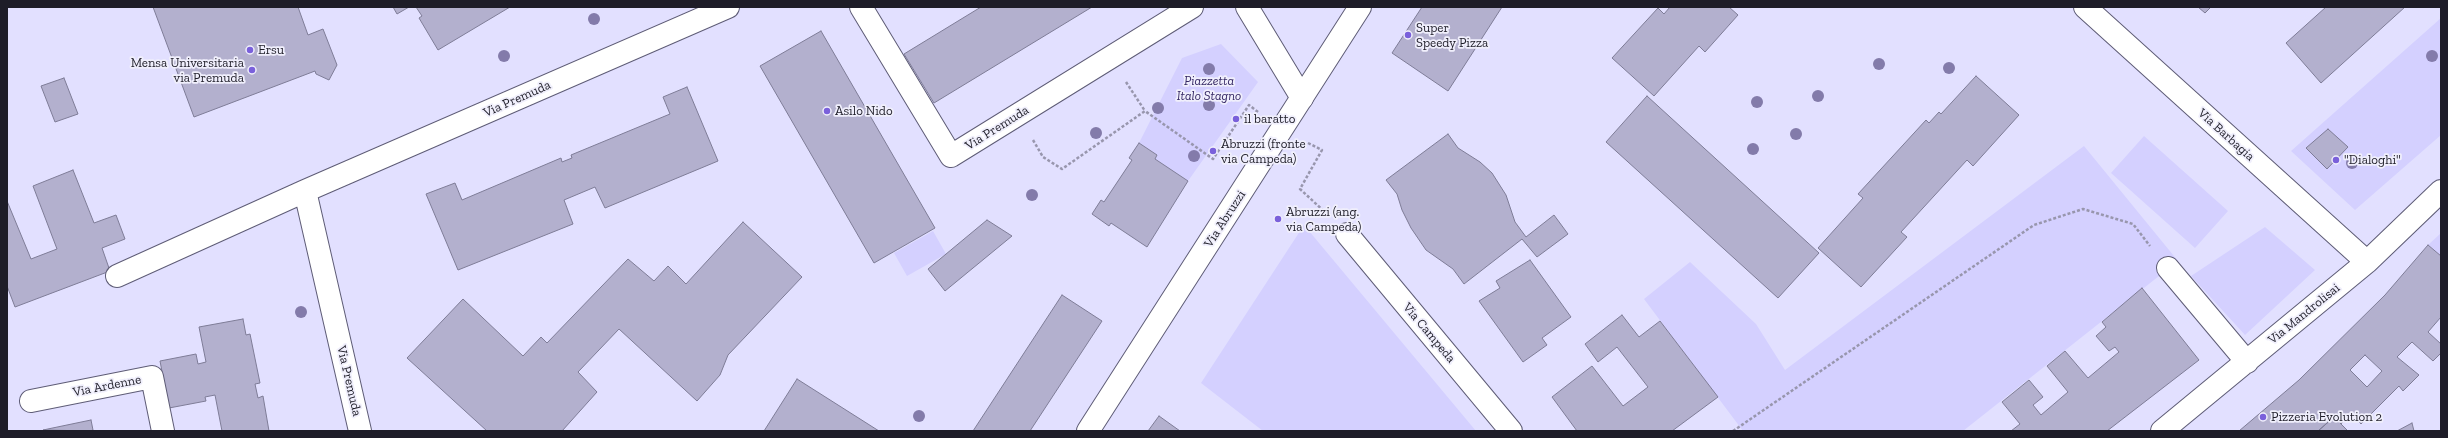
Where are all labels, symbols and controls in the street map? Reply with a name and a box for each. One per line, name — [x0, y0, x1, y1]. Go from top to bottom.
place label: Super Speedy Pizza — [1416, 20, 1488, 51]
marker: Super Speedy Pizza — [1403, 30, 1413, 40]
place label: Ersu — [258, 42, 284, 58]
marker: Ersu — [245, 45, 255, 55]
place label: Mensa Universitaria via Premuda — [131, 55, 244, 86]
marker: Mensa Universitaria via Premuda — [247, 65, 257, 75]
park label: Piazzetta Italo Stagno — [1177, 73, 1241, 104]
street label: Via Premuda — [481, 77, 553, 121]
street label: Via Premuda — [962, 102, 1032, 154]
place label: Asilo Nido — [835, 103, 893, 119]
street label: Via Barbagia — [2194, 105, 2258, 165]
marker: Asilo Nido — [822, 106, 832, 116]
place label: il baratto — [1244, 111, 1295, 127]
marker: il baratto — [1231, 114, 1241, 124]
place label: Abruzzi (fronte via Campeda) — [1221, 136, 1306, 167]
marker: Abruzzi (fronte via Campeda) — [1208, 146, 1218, 156]
place label: "Dialoghi" — [2344, 152, 2401, 168]
marker: "Dialoghi" — [2331, 155, 2341, 165]
street label: Via Abruzzi — [1201, 188, 1249, 250]
place label: Abruzzi (ang. via Campeda) — [1286, 204, 1361, 235]
marker: Abruzzi (ang. via Campeda) — [1273, 214, 1283, 224]
street label: Via Mandrolisai — [2265, 280, 2343, 348]
street label: Via Campeda — [1399, 300, 1459, 366]
street label: Via Premuda — [333, 344, 365, 418]
street label: Via Ardenne — [72, 372, 142, 400]
place label: Pizzeria Evolution 2 — [2271, 409, 2382, 425]
marker: Pizzeria Evolution 2 — [2258, 412, 2268, 422]

